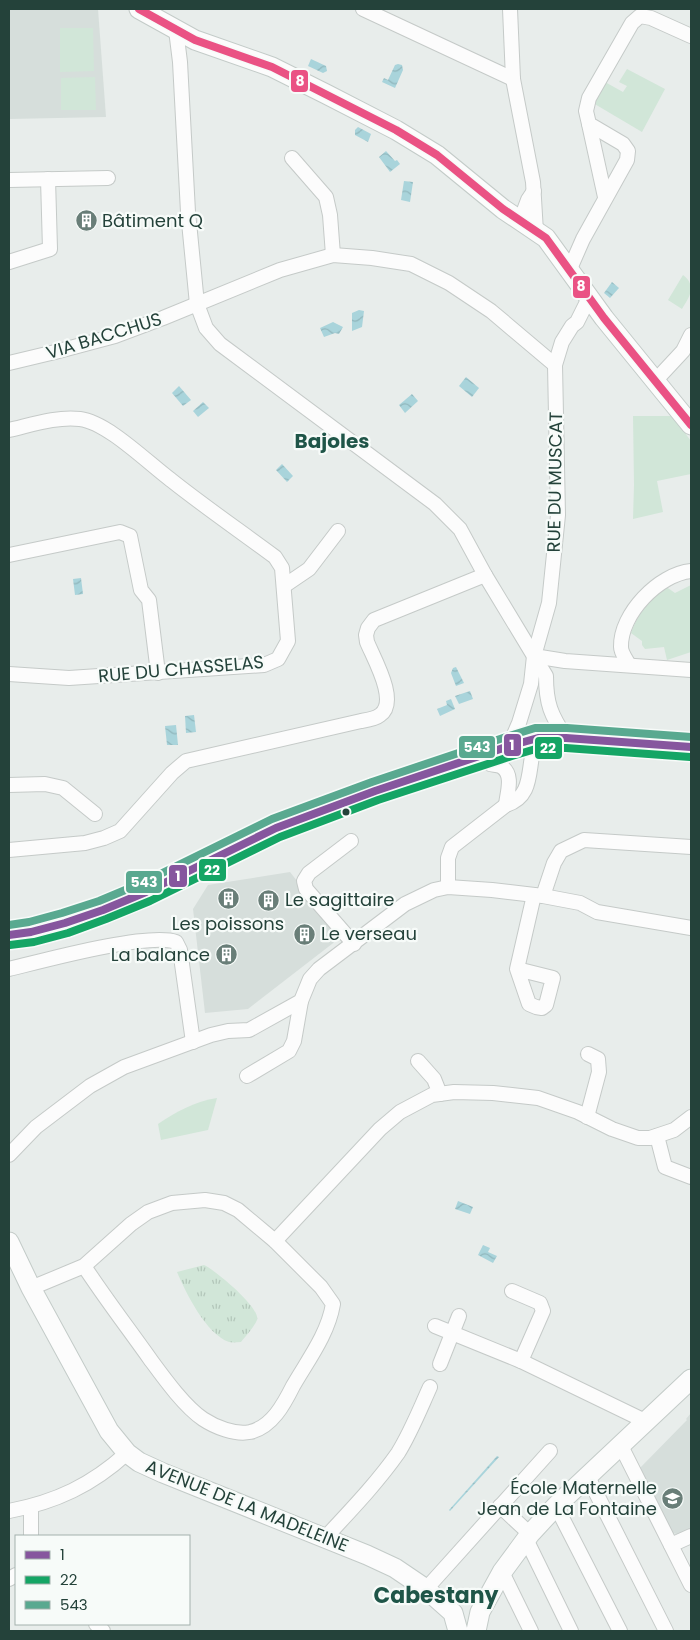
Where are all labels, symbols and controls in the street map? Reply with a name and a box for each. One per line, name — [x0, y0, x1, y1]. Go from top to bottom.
line badge: 8 — [290, 69, 309, 93]
text: 8 — [295, 71, 305, 91]
place label: Bâtiment Q — [102, 208, 203, 233]
building icon: Bâtiment Q — [74, 209, 98, 233]
line badge: 8 — [572, 275, 591, 299]
text: 8 — [576, 276, 586, 296]
street label: VIA BACCHUS — [43, 306, 165, 365]
street label: RUE DU MUSCAT — [541, 411, 568, 553]
district label: Bajoles — [295, 427, 369, 455]
street label: RUE DU CHASSELAS — [97, 649, 265, 688]
line badge: 1 — [503, 733, 522, 757]
line badge: 543 — [458, 735, 496, 759]
text: 1 — [509, 735, 515, 755]
line badge: 22 — [534, 736, 563, 760]
text: 543 — [463, 737, 491, 757]
text: 22 — [540, 738, 556, 758]
unlabelled marker — [341, 807, 351, 817]
line badge: 22 — [198, 858, 227, 882]
text: 22 — [204, 860, 220, 880]
line badge: 1 — [168, 864, 188, 888]
text: 1 — [175, 866, 181, 886]
line badge: 543 — [125, 870, 163, 894]
text: 543 — [130, 872, 158, 892]
building icon: Les poissons — [216, 887, 240, 911]
place label: Le sagittaire — [285, 887, 394, 912]
building icon: Le sagittaire — [257, 888, 281, 912]
place label: Les poissons — [172, 911, 284, 936]
place label: Le verseau — [321, 921, 417, 946]
building icon: Le verseau — [293, 922, 317, 946]
place label: La balance — [111, 942, 210, 967]
building icon: La balance — [214, 943, 238, 967]
street label: AVENUE DE LA MADELEINE — [142, 1453, 352, 1558]
place label: École Maternelle Jean de La Fontaine — [477, 1475, 657, 1521]
school or university icon: École Maternelle Jean de La Fontaine — [661, 1486, 685, 1510]
legend — [15, 1535, 190, 1625]
text: 1 — [60, 1544, 65, 1565]
text: 22 — [60, 1569, 77, 1590]
district label: Cabestany — [373, 1580, 499, 1611]
text: 543 — [60, 1594, 88, 1615]

